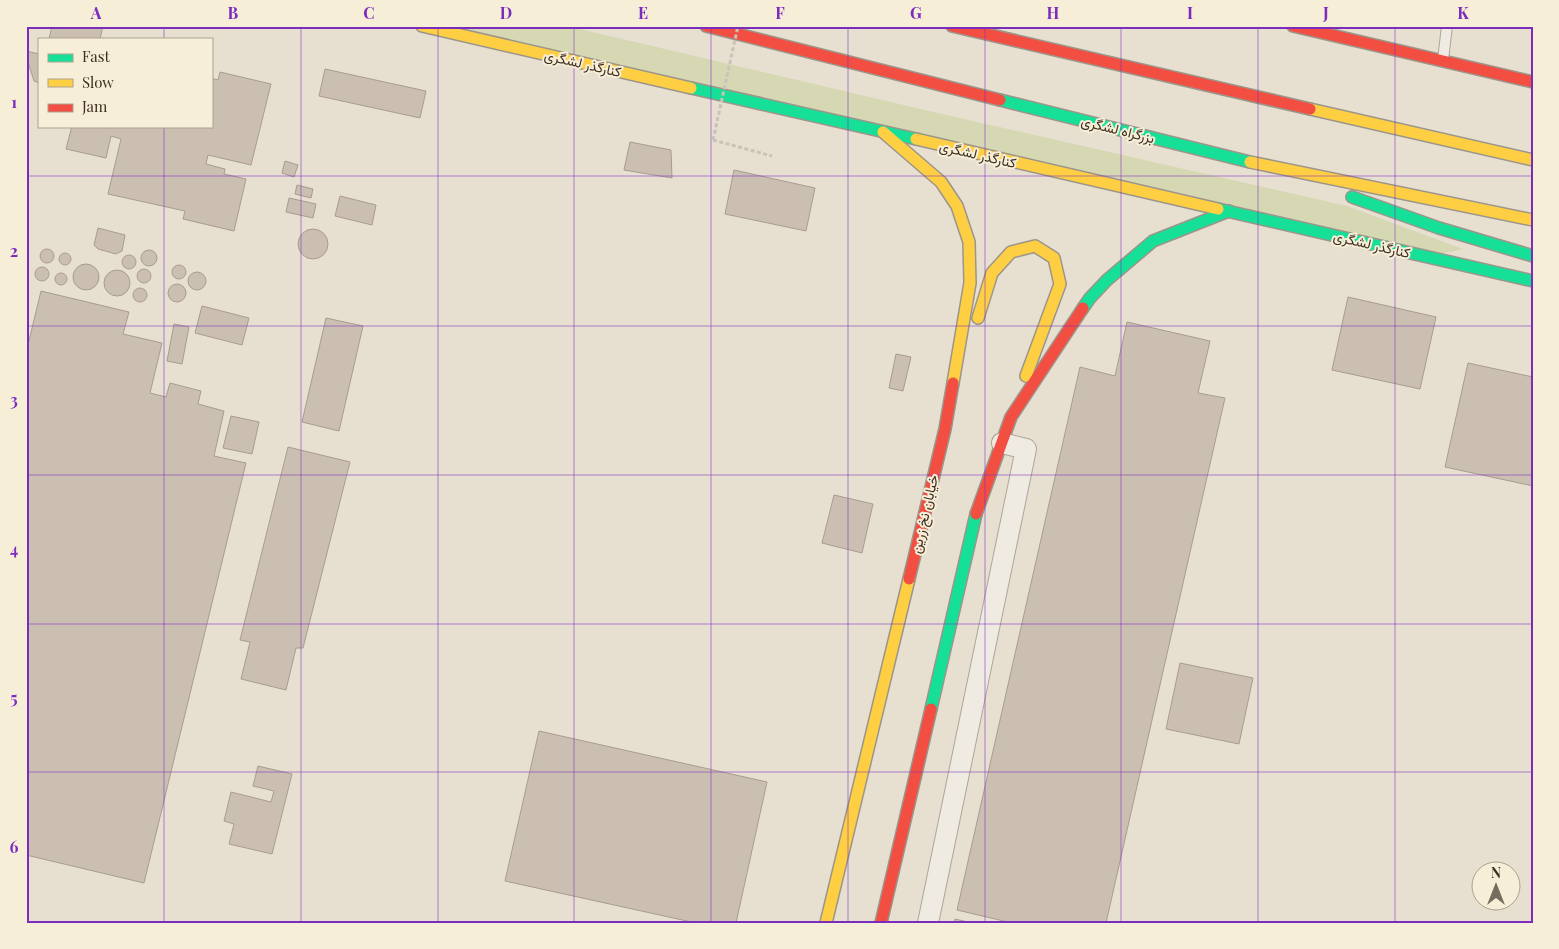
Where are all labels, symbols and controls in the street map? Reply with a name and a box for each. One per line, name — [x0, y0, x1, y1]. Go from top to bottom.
text: A — [90, 2, 102, 23]
text: B — [228, 2, 239, 23]
text: C — [363, 2, 375, 23]
text: D — [500, 2, 512, 23]
text: E — [638, 2, 648, 23]
text: F — [775, 2, 785, 23]
text: G — [910, 2, 922, 23]
text: H — [1047, 2, 1060, 23]
text: I — [1187, 2, 1193, 23]
text: J — [1322, 2, 1329, 23]
text: K — [1457, 2, 1469, 23]
legend — [38, 38, 212, 128]
street label: کنارگذر لشگری — [543, 45, 623, 81]
text: Fast — [82, 46, 111, 66]
text: Slow — [82, 72, 114, 92]
text: 1 — [11, 91, 17, 112]
text: Jam — [81, 96, 108, 116]
street label: بزرگراه لشگری — [1079, 111, 1157, 147]
street label: کنارگذر لشگری — [938, 136, 1018, 172]
street label: کنارگذر لشگری — [1332, 226, 1412, 262]
text: 2 — [10, 240, 18, 261]
text: 3 — [10, 389, 18, 410]
street label: خیابان نخ زرین — [906, 473, 944, 556]
text: 4 — [10, 538, 18, 559]
text: 5 — [10, 687, 18, 708]
text: 6 — [10, 836, 19, 857]
north arrow — [1472, 862, 1522, 912]
text: N — [1491, 863, 1501, 882]

